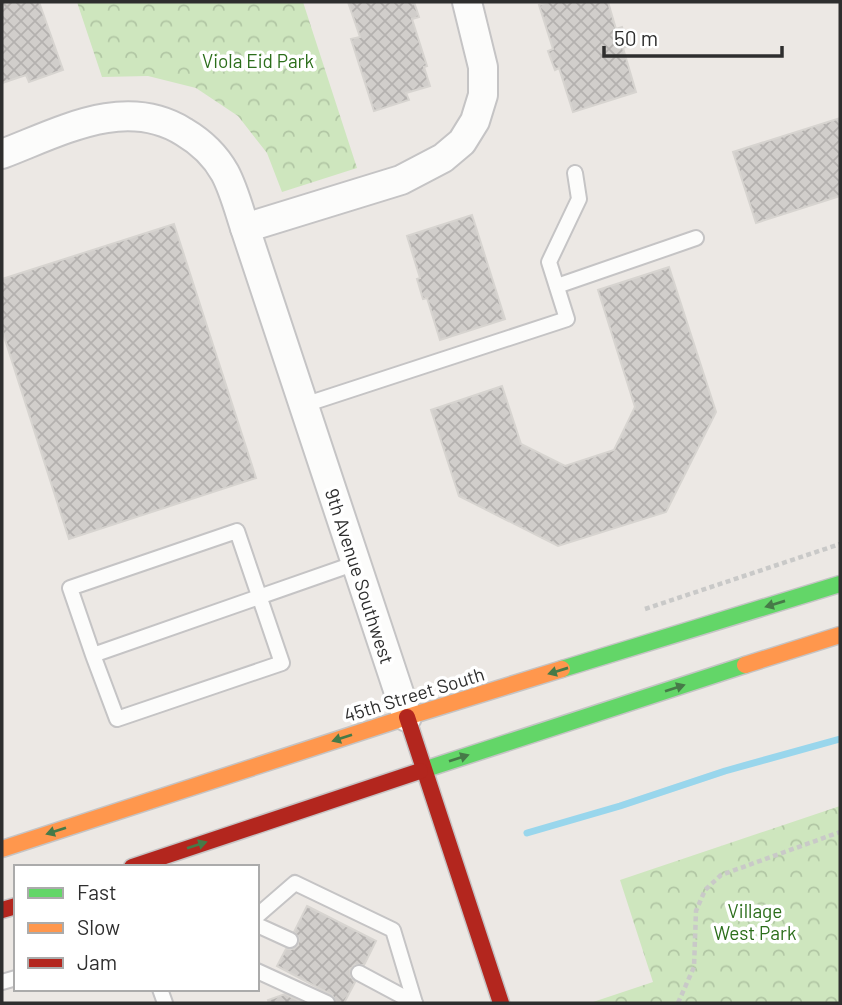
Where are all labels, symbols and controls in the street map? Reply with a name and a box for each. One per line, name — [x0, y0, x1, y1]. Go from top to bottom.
scale bar — [604, 14, 782, 58]
text: 50 m — [614, 25, 658, 50]
park label: Viola Eid Park — [202, 49, 314, 72]
street label: 9th Avenue Southwest — [321, 485, 399, 667]
one-way arrow — [764, 600, 785, 610]
street label: 45th Street South — [341, 662, 487, 726]
one-way arrow — [547, 666, 568, 676]
one-way arrow — [665, 682, 686, 692]
one-way arrow — [332, 733, 353, 744]
one-way arrow — [449, 752, 470, 762]
one-way arrow — [46, 827, 67, 837]
one-way arrow — [186, 839, 207, 850]
legend — [14, 865, 259, 991]
text: Fast — [77, 879, 117, 904]
park label: Village West Park — [714, 899, 796, 944]
text: Slow — [77, 914, 120, 939]
text: Jam — [77, 949, 117, 974]

